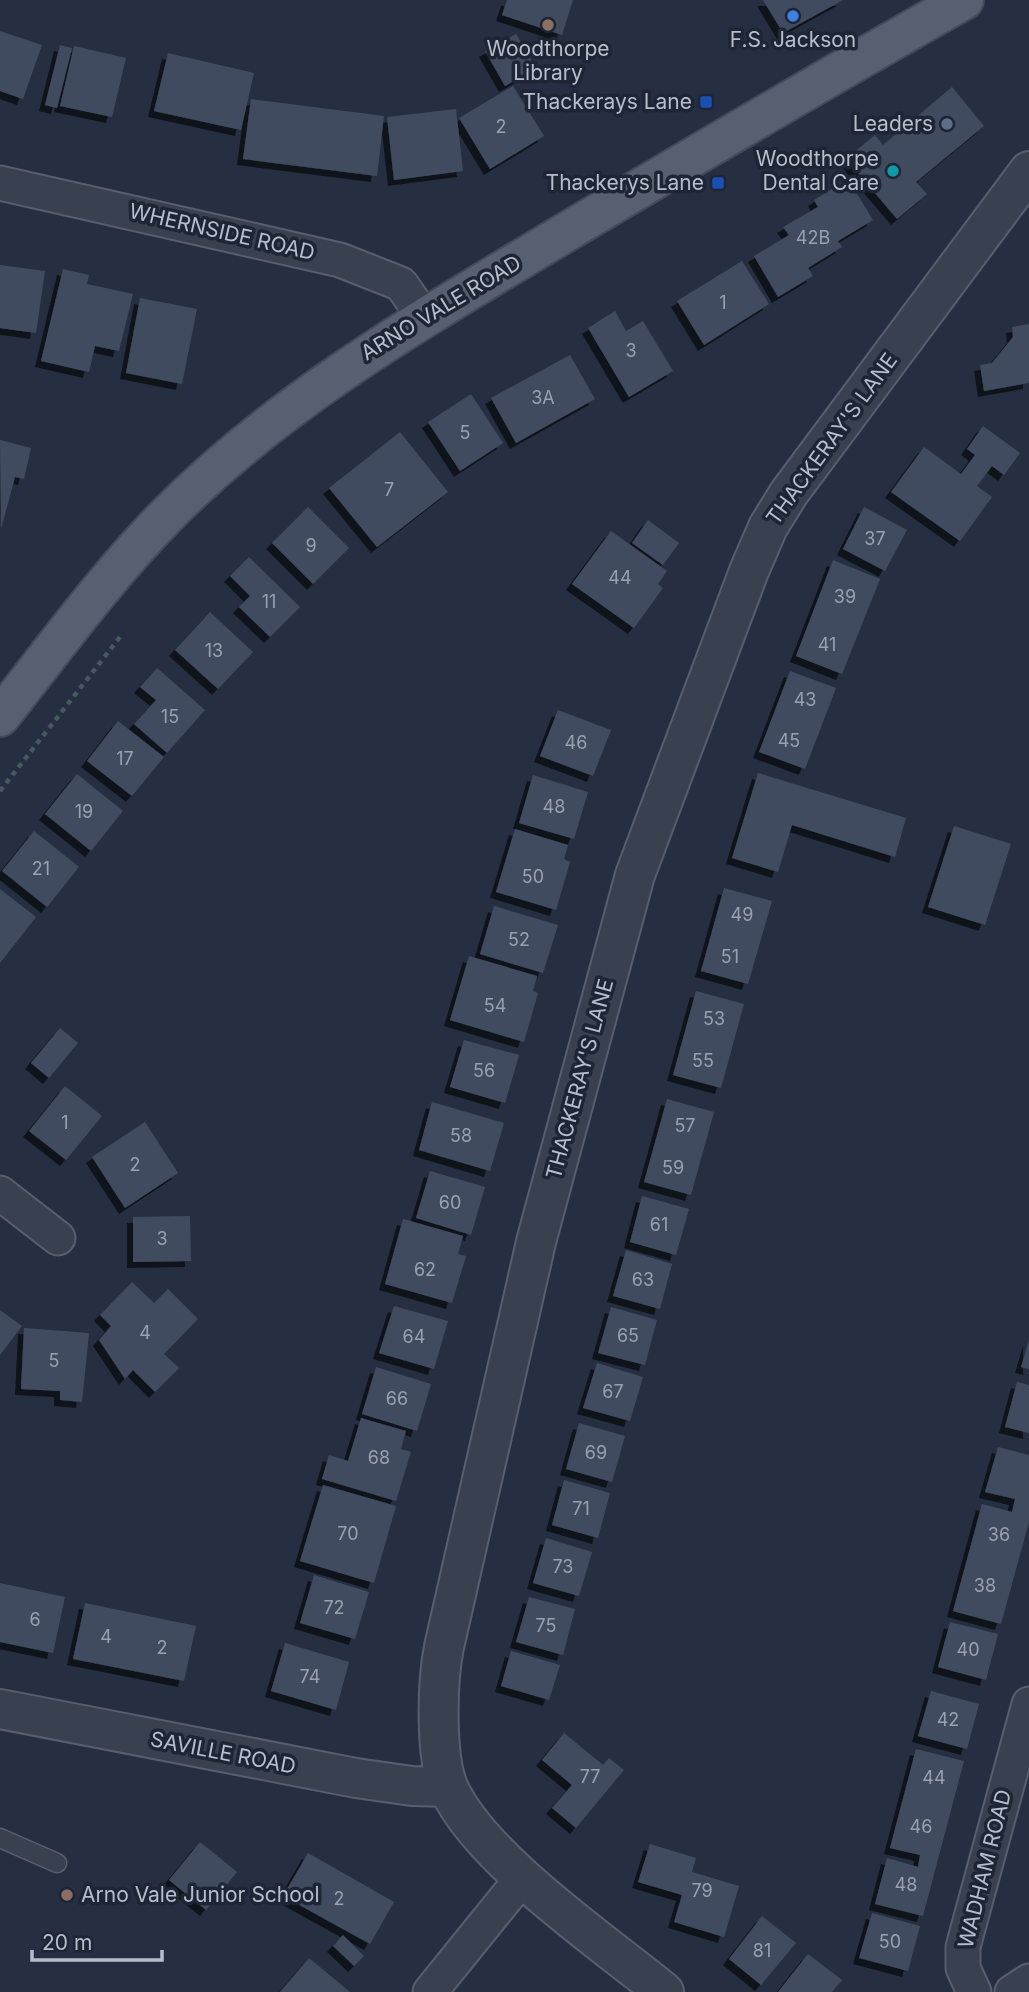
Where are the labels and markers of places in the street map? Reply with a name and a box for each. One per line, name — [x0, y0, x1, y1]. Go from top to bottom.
marker: F.S. Jackson — [785, 8, 801, 24]
marker: Woodthorpe Library — [540, 17, 556, 33]
place label: F.S. Jackson — [730, 27, 856, 52]
place label: Woodthorpe Library — [486, 36, 610, 85]
place label: Thackerays Lane — [522, 89, 692, 114]
marker: Thackerays Lane — [698, 94, 714, 110]
place label: Leaders — [853, 111, 933, 136]
marker: Leaders — [939, 116, 955, 132]
place label: Woodthorpe Dental Care — [756, 146, 879, 195]
marker: Woodthorpe Dental Care — [885, 163, 901, 179]
place label: Thackerys Lane — [546, 170, 704, 195]
marker: Thackerys Lane — [710, 175, 726, 191]
place label: Arno Vale Junior School — [81, 1882, 320, 1907]
marker: Arno Vale Junior School — [59, 1887, 75, 1903]

